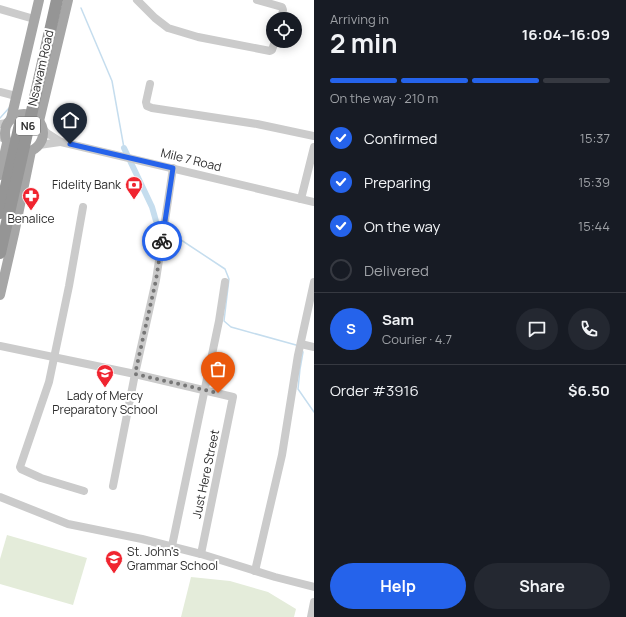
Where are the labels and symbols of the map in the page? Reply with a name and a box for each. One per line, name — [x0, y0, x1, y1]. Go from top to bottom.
street label: Nsawam Road — [24, 28, 58, 108]
pin — [53, 103, 87, 144]
road number: N6 — [16, 117, 40, 135]
street label: Mile 7 Road — [159, 144, 223, 175]
bank icon: Fidelity Bank — [124, 175, 144, 200]
place label: Fidelity Bank — [52, 176, 122, 193]
pharmacy icon: Benalice — [21, 186, 41, 211]
place label: Benalice — [7, 210, 55, 227]
courier — [142, 221, 182, 261]
pin — [201, 352, 235, 393]
school or university icon: Lady of Mercy Preparatory School — [95, 363, 115, 388]
place label: Lady of Mercy Preparatory School — [52, 387, 158, 418]
street label: Just Here Street — [188, 428, 223, 520]
place label: St. John's Grammar School — [127, 543, 218, 574]
school or university icon: St. John's Grammar School — [104, 549, 124, 574]

